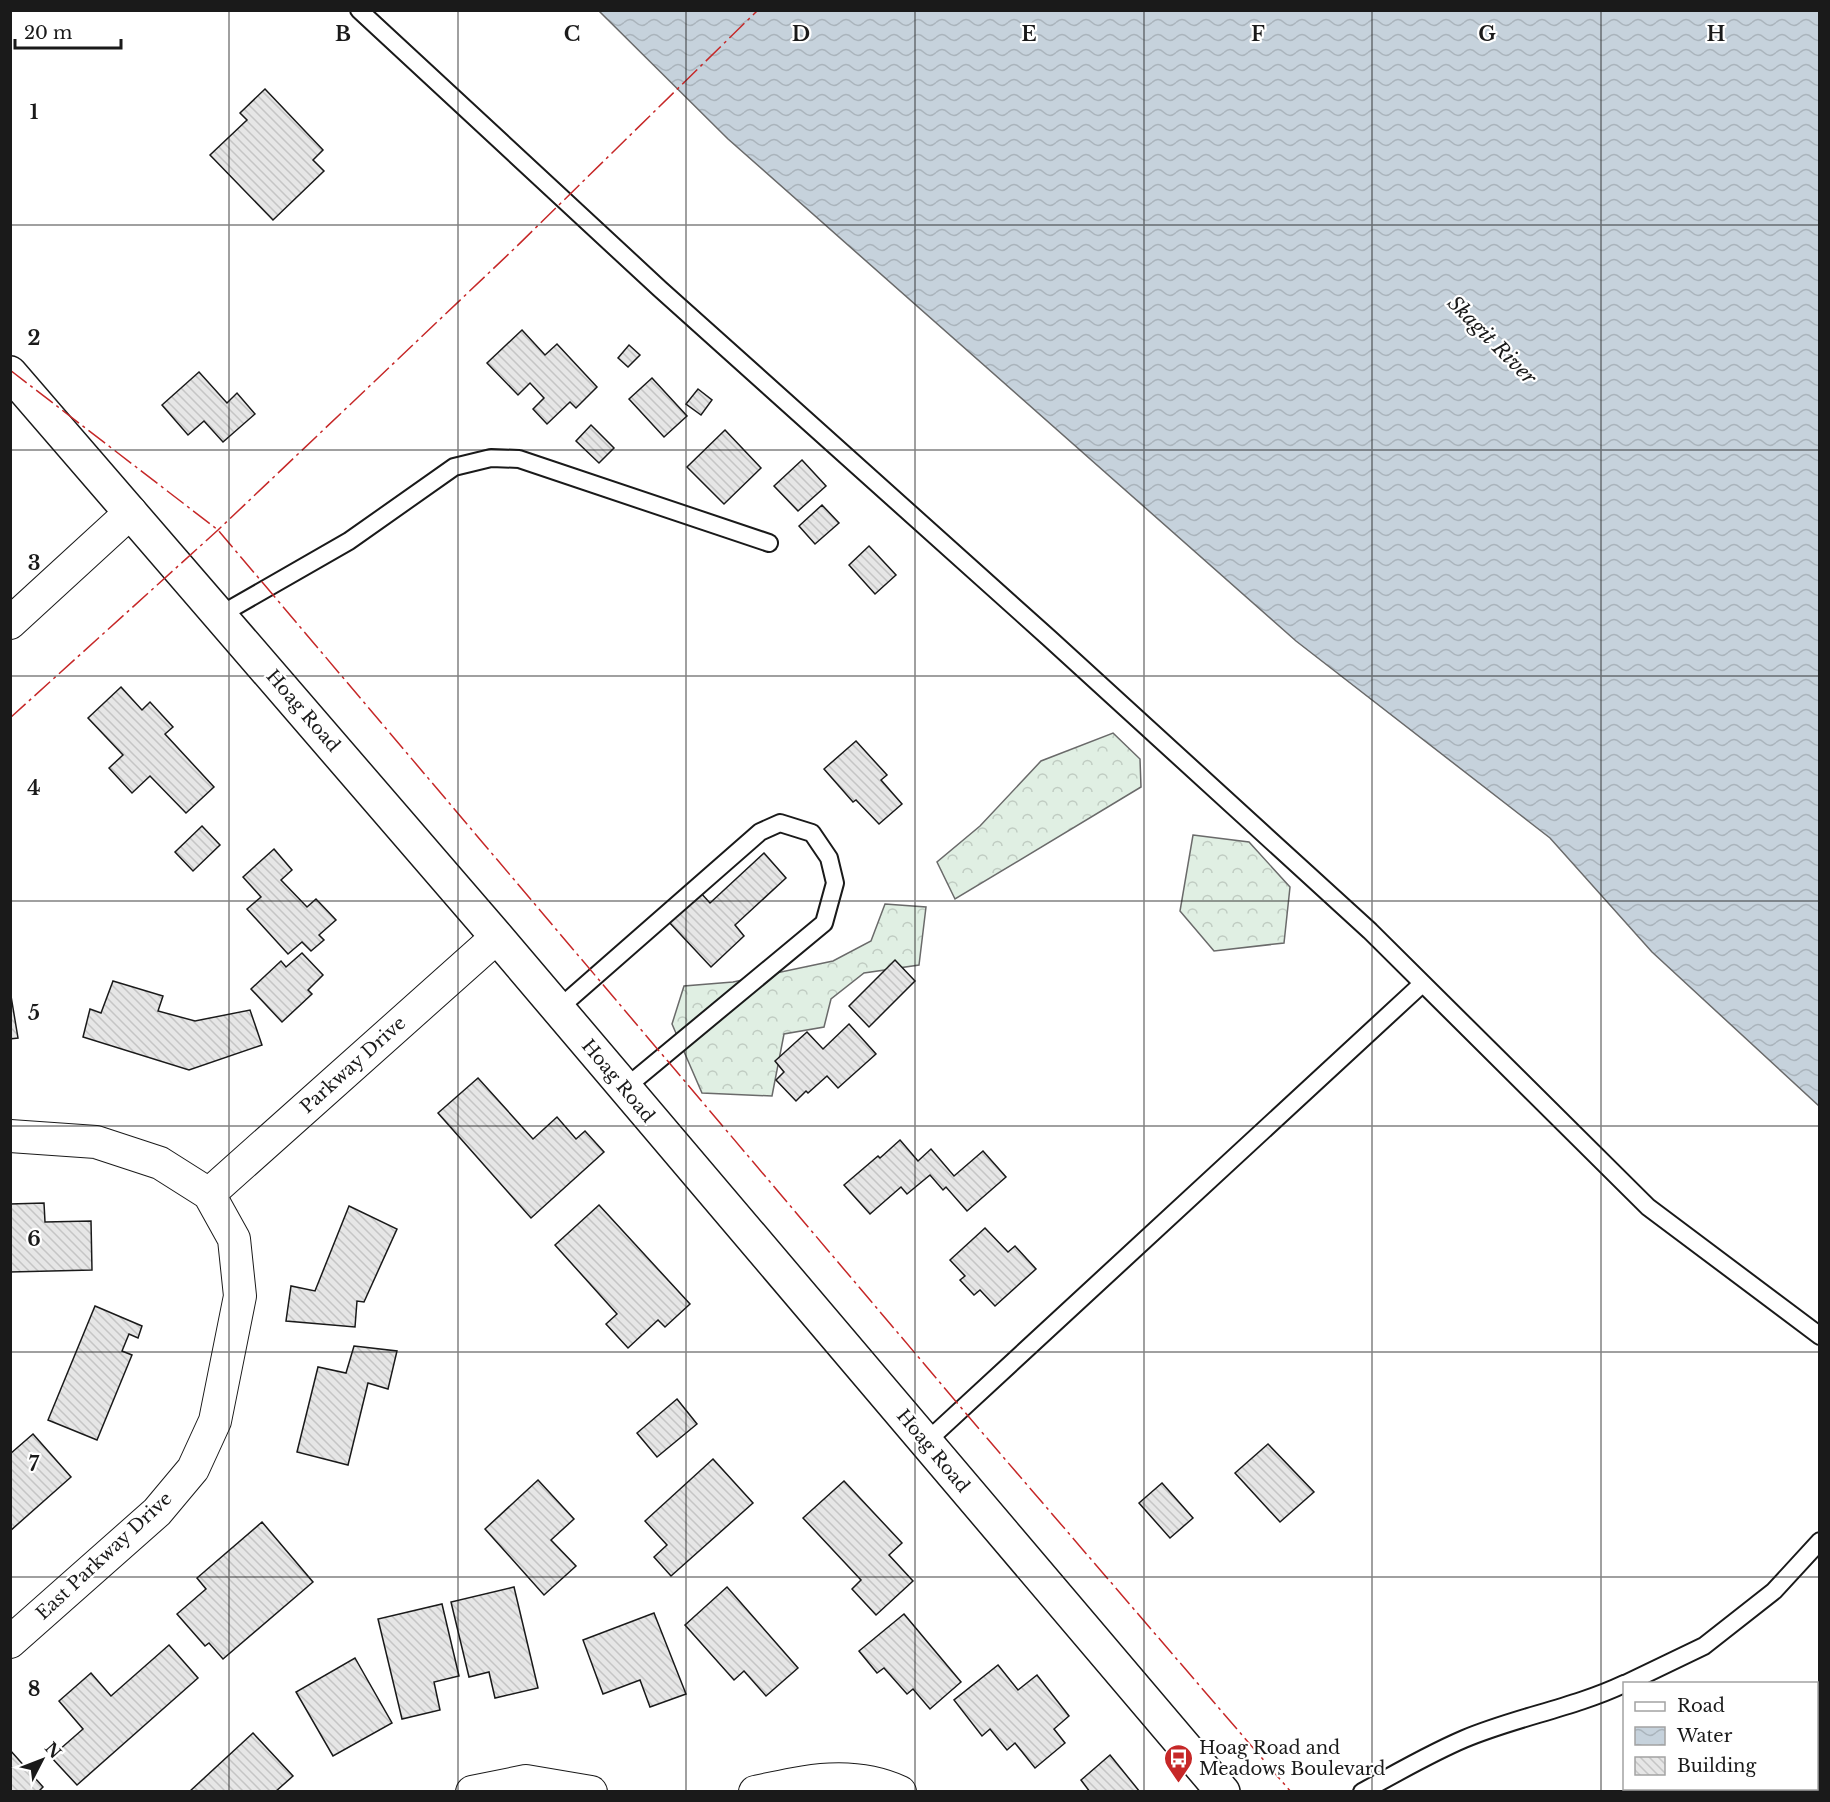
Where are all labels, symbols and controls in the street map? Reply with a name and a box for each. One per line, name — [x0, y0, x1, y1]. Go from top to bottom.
scale bar — [15, 12, 122, 50]
text: 20 m — [24, 22, 72, 44]
text: B — [335, 22, 351, 46]
text: C — [564, 22, 580, 46]
text: D — [792, 22, 810, 46]
text: E — [1021, 22, 1037, 46]
text: F — [1251, 22, 1265, 46]
text: G — [1478, 22, 1496, 46]
text: H — [1707, 22, 1726, 46]
text: 1 — [30, 100, 39, 124]
water label: Skagit River — [1443, 291, 1542, 390]
text: 2 — [27, 326, 41, 350]
text: 3 — [28, 551, 40, 575]
street label: Hoag Road — [261, 665, 345, 757]
text: 4 — [27, 776, 41, 800]
text: 5 — [28, 1001, 40, 1025]
street label: Parkway Drive — [296, 1012, 410, 1118]
street label: Hoag Road — [577, 1035, 659, 1127]
text: 6 — [27, 1227, 41, 1251]
street label: Hoag Road — [892, 1405, 974, 1497]
text: 7 — [29, 1452, 40, 1476]
street label: East Parkway Drive — [32, 1487, 176, 1625]
text: 8 — [28, 1677, 40, 1701]
legend — [1623, 1682, 1818, 1790]
text: Road — [1677, 1695, 1725, 1717]
text: Water — [1676, 1725, 1733, 1747]
north arrow — [12, 1730, 72, 1790]
place label: Hoag Road and Meadows Boulevard — [1199, 1737, 1385, 1780]
text: N — [41, 1738, 66, 1762]
bus stop icon: Hoag Road and Meadows Boulevard — [1162, 1742, 1194, 1784]
text: Building — [1677, 1755, 1756, 1777]

